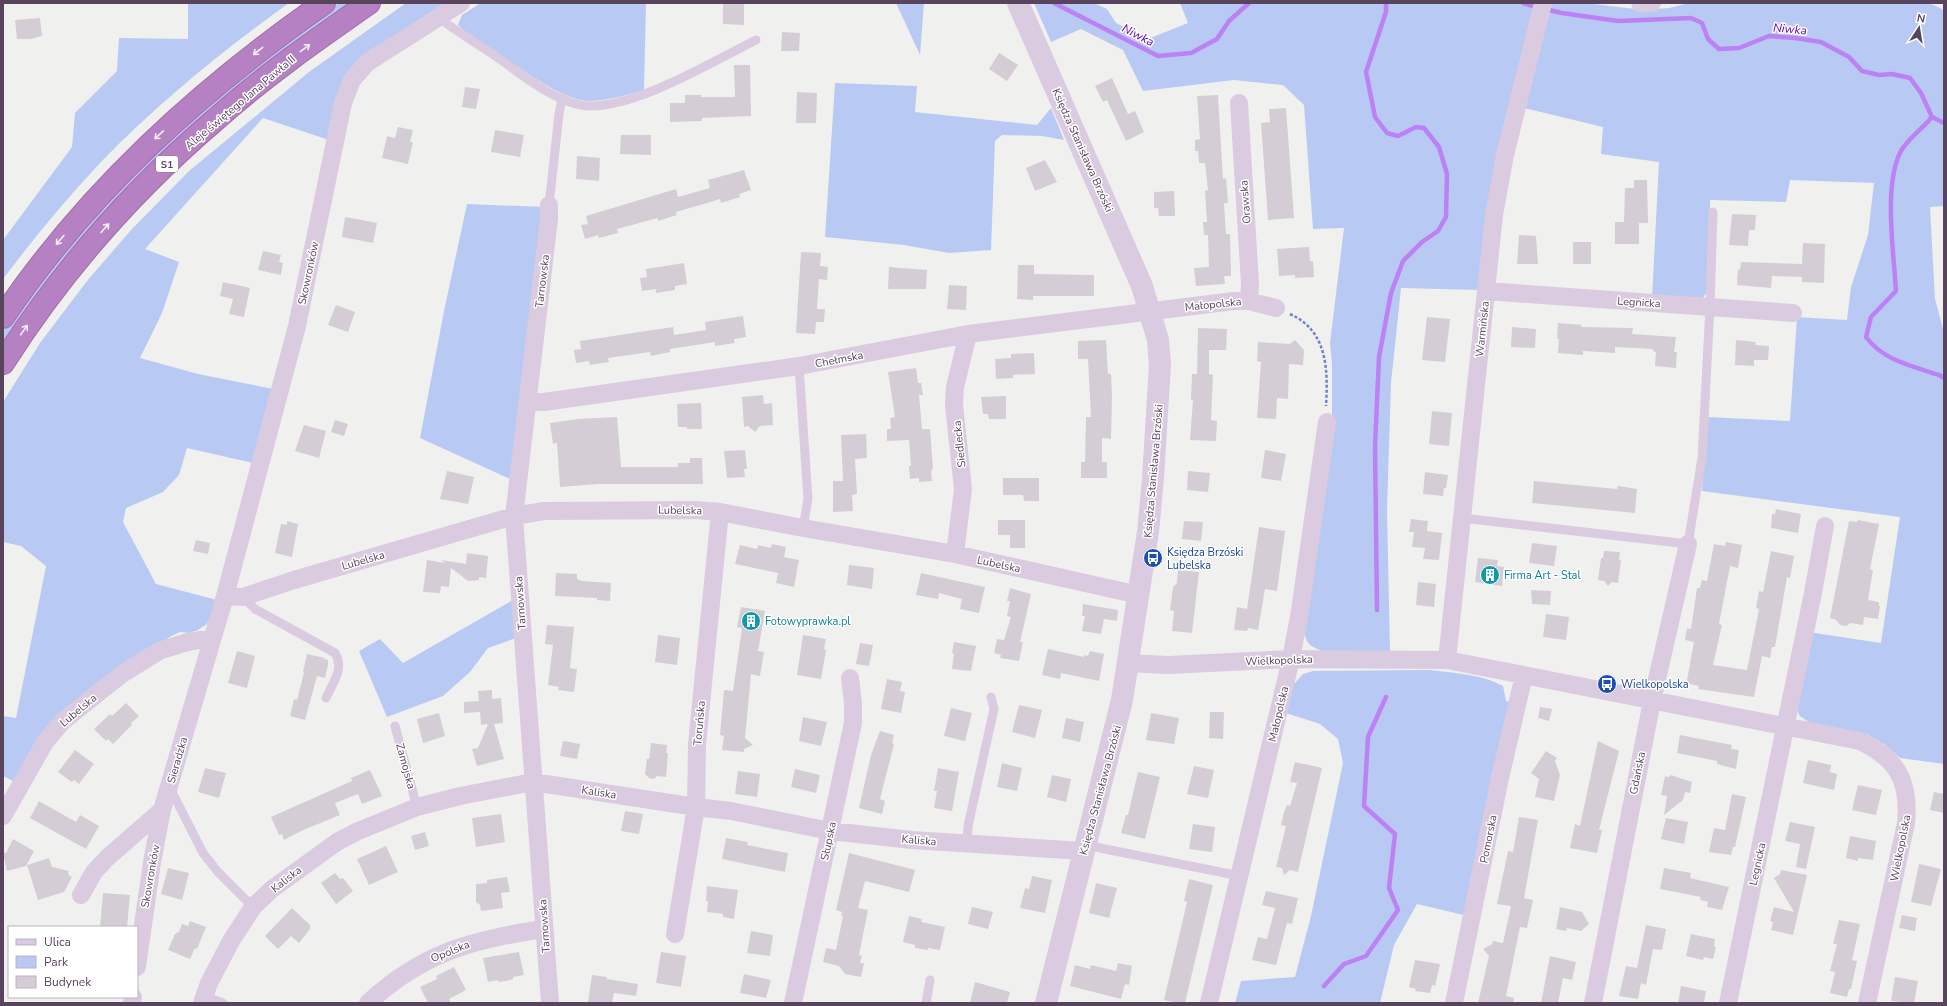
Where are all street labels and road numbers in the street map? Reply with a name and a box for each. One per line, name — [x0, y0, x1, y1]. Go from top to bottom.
street label: Aleje świętego Jana Pawła II — [182, 52, 299, 153]
street label: Księdza Stanisława Brzóski — [1048, 86, 1117, 214]
road number: S1 — [156, 156, 178, 172]
street label: Orawska — [1236, 179, 1255, 224]
street label: Skowronków — [294, 240, 323, 306]
street label: Tarnowska — [532, 253, 553, 309]
street label: Małopolska — [1184, 294, 1242, 315]
street label: Legnicka — [1617, 294, 1661, 312]
street label: Warmińska — [1472, 300, 1493, 358]
street label: Chełmska — [814, 347, 865, 372]
street label: Księdza Stanisława Brzóski — [1140, 404, 1167, 538]
street label: Siedlecka — [950, 420, 969, 468]
street label: Lubelska — [658, 503, 702, 518]
street label: Lubelska — [340, 547, 387, 574]
street label: Lubelska — [976, 553, 1022, 576]
street label: Tarnowska — [511, 576, 530, 630]
street label: Wielkopolska — [1245, 652, 1313, 669]
street label: Małopolska — [1265, 685, 1292, 744]
street label: Lubelska — [57, 690, 100, 730]
street label: Toruńska — [690, 700, 709, 746]
street label: Księdza Stanisława Brzóski — [1076, 724, 1125, 857]
street label: Sieradzka — [164, 735, 191, 785]
street label: Zamojska — [392, 742, 419, 791]
street label: Gdańska — [1626, 750, 1649, 796]
street label: Kaliska — [580, 782, 618, 803]
street label: Wielkopolska — [1887, 813, 1914, 883]
street label: Pomorska — [1476, 814, 1501, 864]
street label: Słupska — [817, 820, 840, 862]
street label: Kaliska — [901, 831, 937, 850]
street label: Legnicka — [1746, 841, 1769, 887]
street label: Skowronków — [138, 843, 163, 909]
street label: Kaliska — [268, 863, 305, 896]
street label: Tarnowska — [535, 899, 554, 953]
street label: Opolska — [428, 937, 472, 966]

